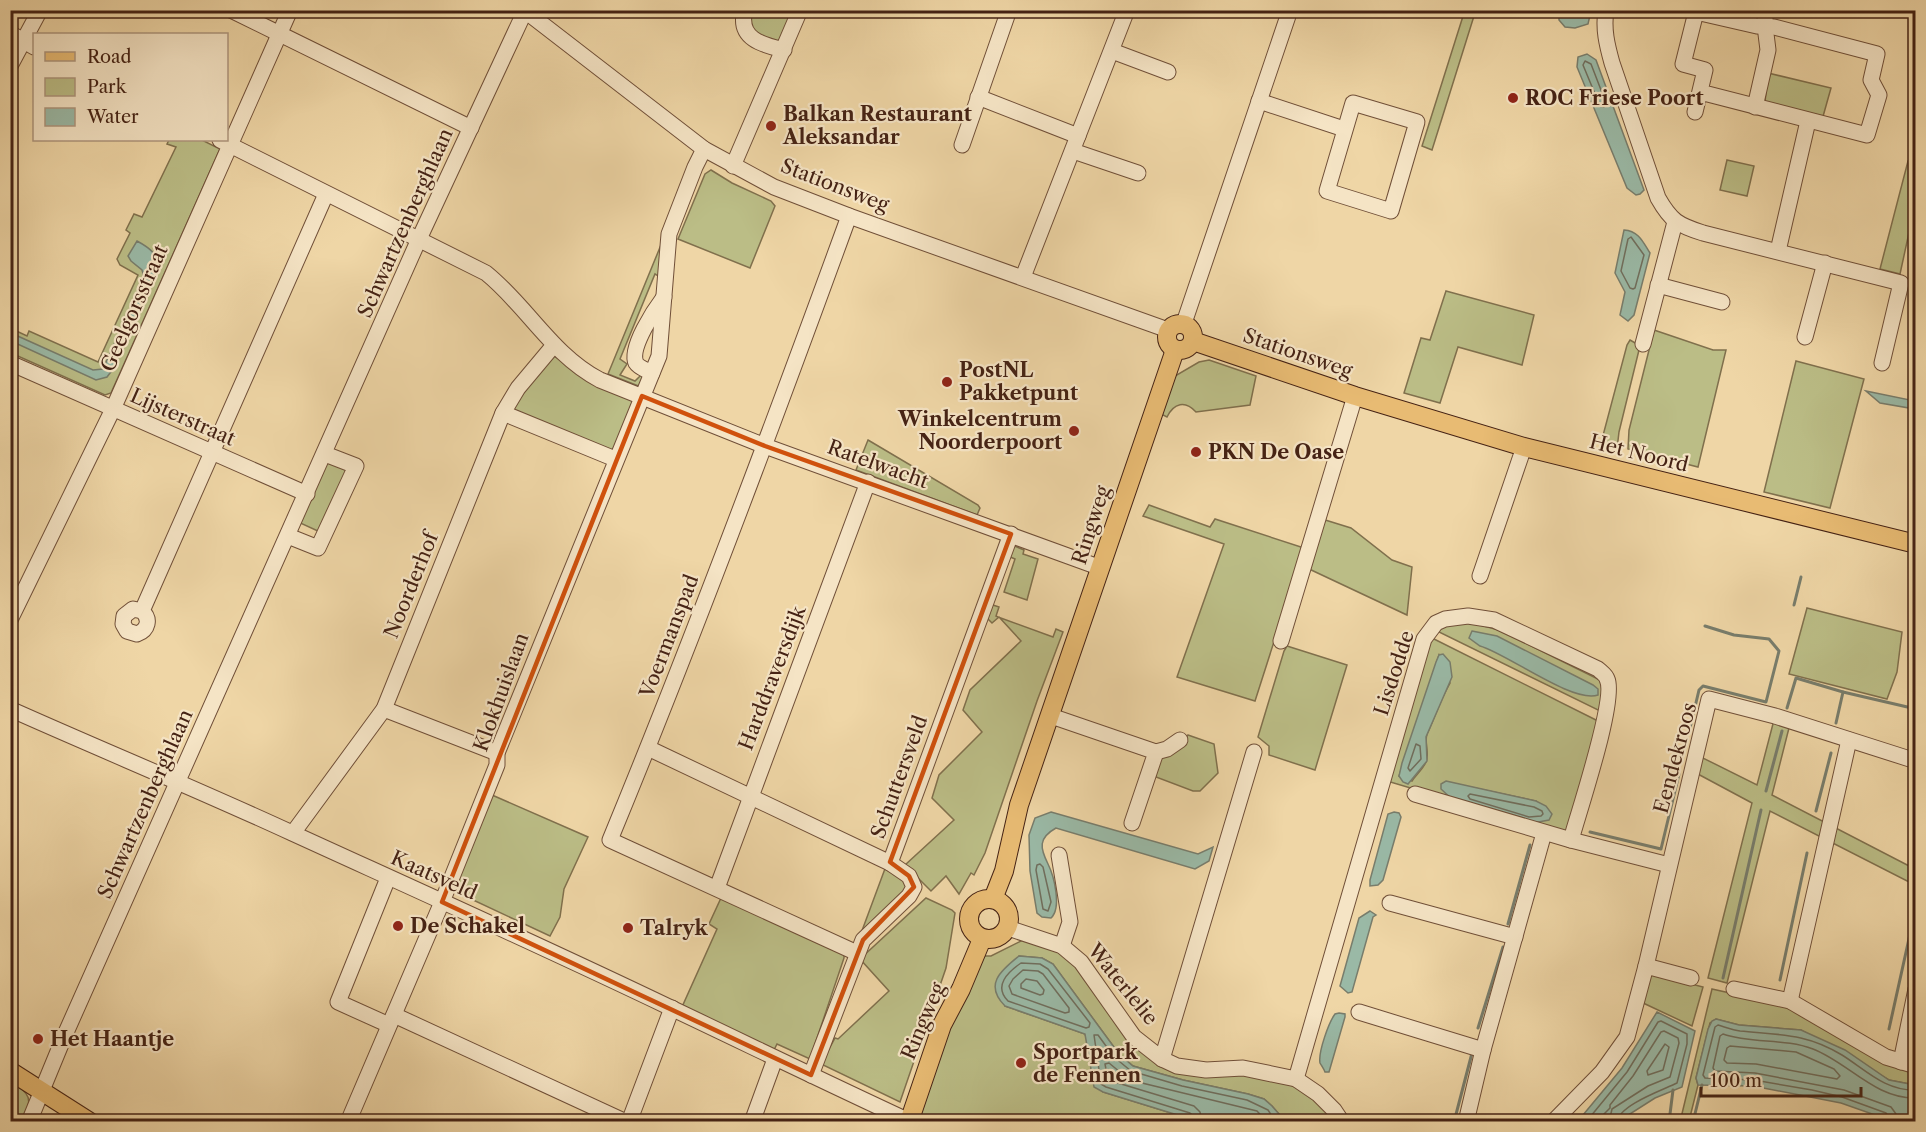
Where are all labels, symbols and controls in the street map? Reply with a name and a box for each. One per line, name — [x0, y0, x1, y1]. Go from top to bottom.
legend — [33, 33, 228, 141]
text: Road — [87, 46, 132, 68]
text: Park — [87, 76, 128, 98]
place label: ROC Friese Poort — [1525, 86, 1703, 110]
marker: ROC Friese Poort — [1506, 91, 1520, 105]
place label: Balkan Restaurant Aleksandar — [782, 102, 972, 149]
text: Water — [86, 106, 139, 128]
marker: Balkan Restaurant Aleksandar — [764, 119, 778, 133]
street label: Schwartzenberghlaan — [352, 124, 458, 321]
street label: Stationsweg — [778, 153, 893, 217]
street label: Geelgorsstraat — [95, 241, 173, 375]
street label: Stationsweg — [1240, 323, 1356, 383]
place label: PostNL Pakketpunt — [959, 358, 1078, 405]
marker: PostNL Pakketpunt — [940, 375, 954, 389]
street label: Lijsterstraat — [127, 383, 239, 451]
place label: Winkelcentrum Noorderpoort — [897, 407, 1062, 454]
marker: Winkelcentrum Noorderpoort — [1067, 424, 1081, 438]
street label: Het Noord — [1587, 429, 1691, 477]
street label: Ratelwacht — [824, 435, 932, 493]
place label: PKN De Oase — [1208, 440, 1344, 464]
marker: PKN De Oase — [1189, 445, 1203, 459]
street label: Ringweg — [1067, 482, 1115, 568]
street label: Noorderhof — [379, 526, 444, 642]
street label: Voermanspad — [634, 571, 704, 702]
street label: Harddraversdijk — [733, 601, 811, 753]
street label: Lisdodde — [1369, 627, 1419, 719]
street label: Klokhuislaan — [468, 629, 534, 755]
street label: Eendekroos — [1649, 700, 1701, 816]
street label: Schwartzenberghlaan — [92, 705, 198, 902]
street label: Schuttersveld — [866, 712, 932, 842]
street label: Kaatsveld — [387, 845, 481, 905]
place label: De Schakel — [410, 914, 525, 938]
place label: Talryk — [640, 916, 708, 940]
marker: De Schakel — [391, 919, 405, 933]
marker: Talryk — [621, 921, 635, 935]
street label: Waterlelie — [1082, 938, 1163, 1030]
street label: Ringweg — [896, 978, 950, 1063]
place label: Het Haantje — [50, 1027, 174, 1051]
marker: Het Haantje — [31, 1032, 45, 1046]
place label: Sportpark de Fennen — [1033, 1040, 1141, 1087]
marker: Sportpark de Fennen — [1014, 1056, 1028, 1070]
scale bar — [1701, 1060, 1862, 1098]
text: 100 m — [1710, 1070, 1762, 1092]

